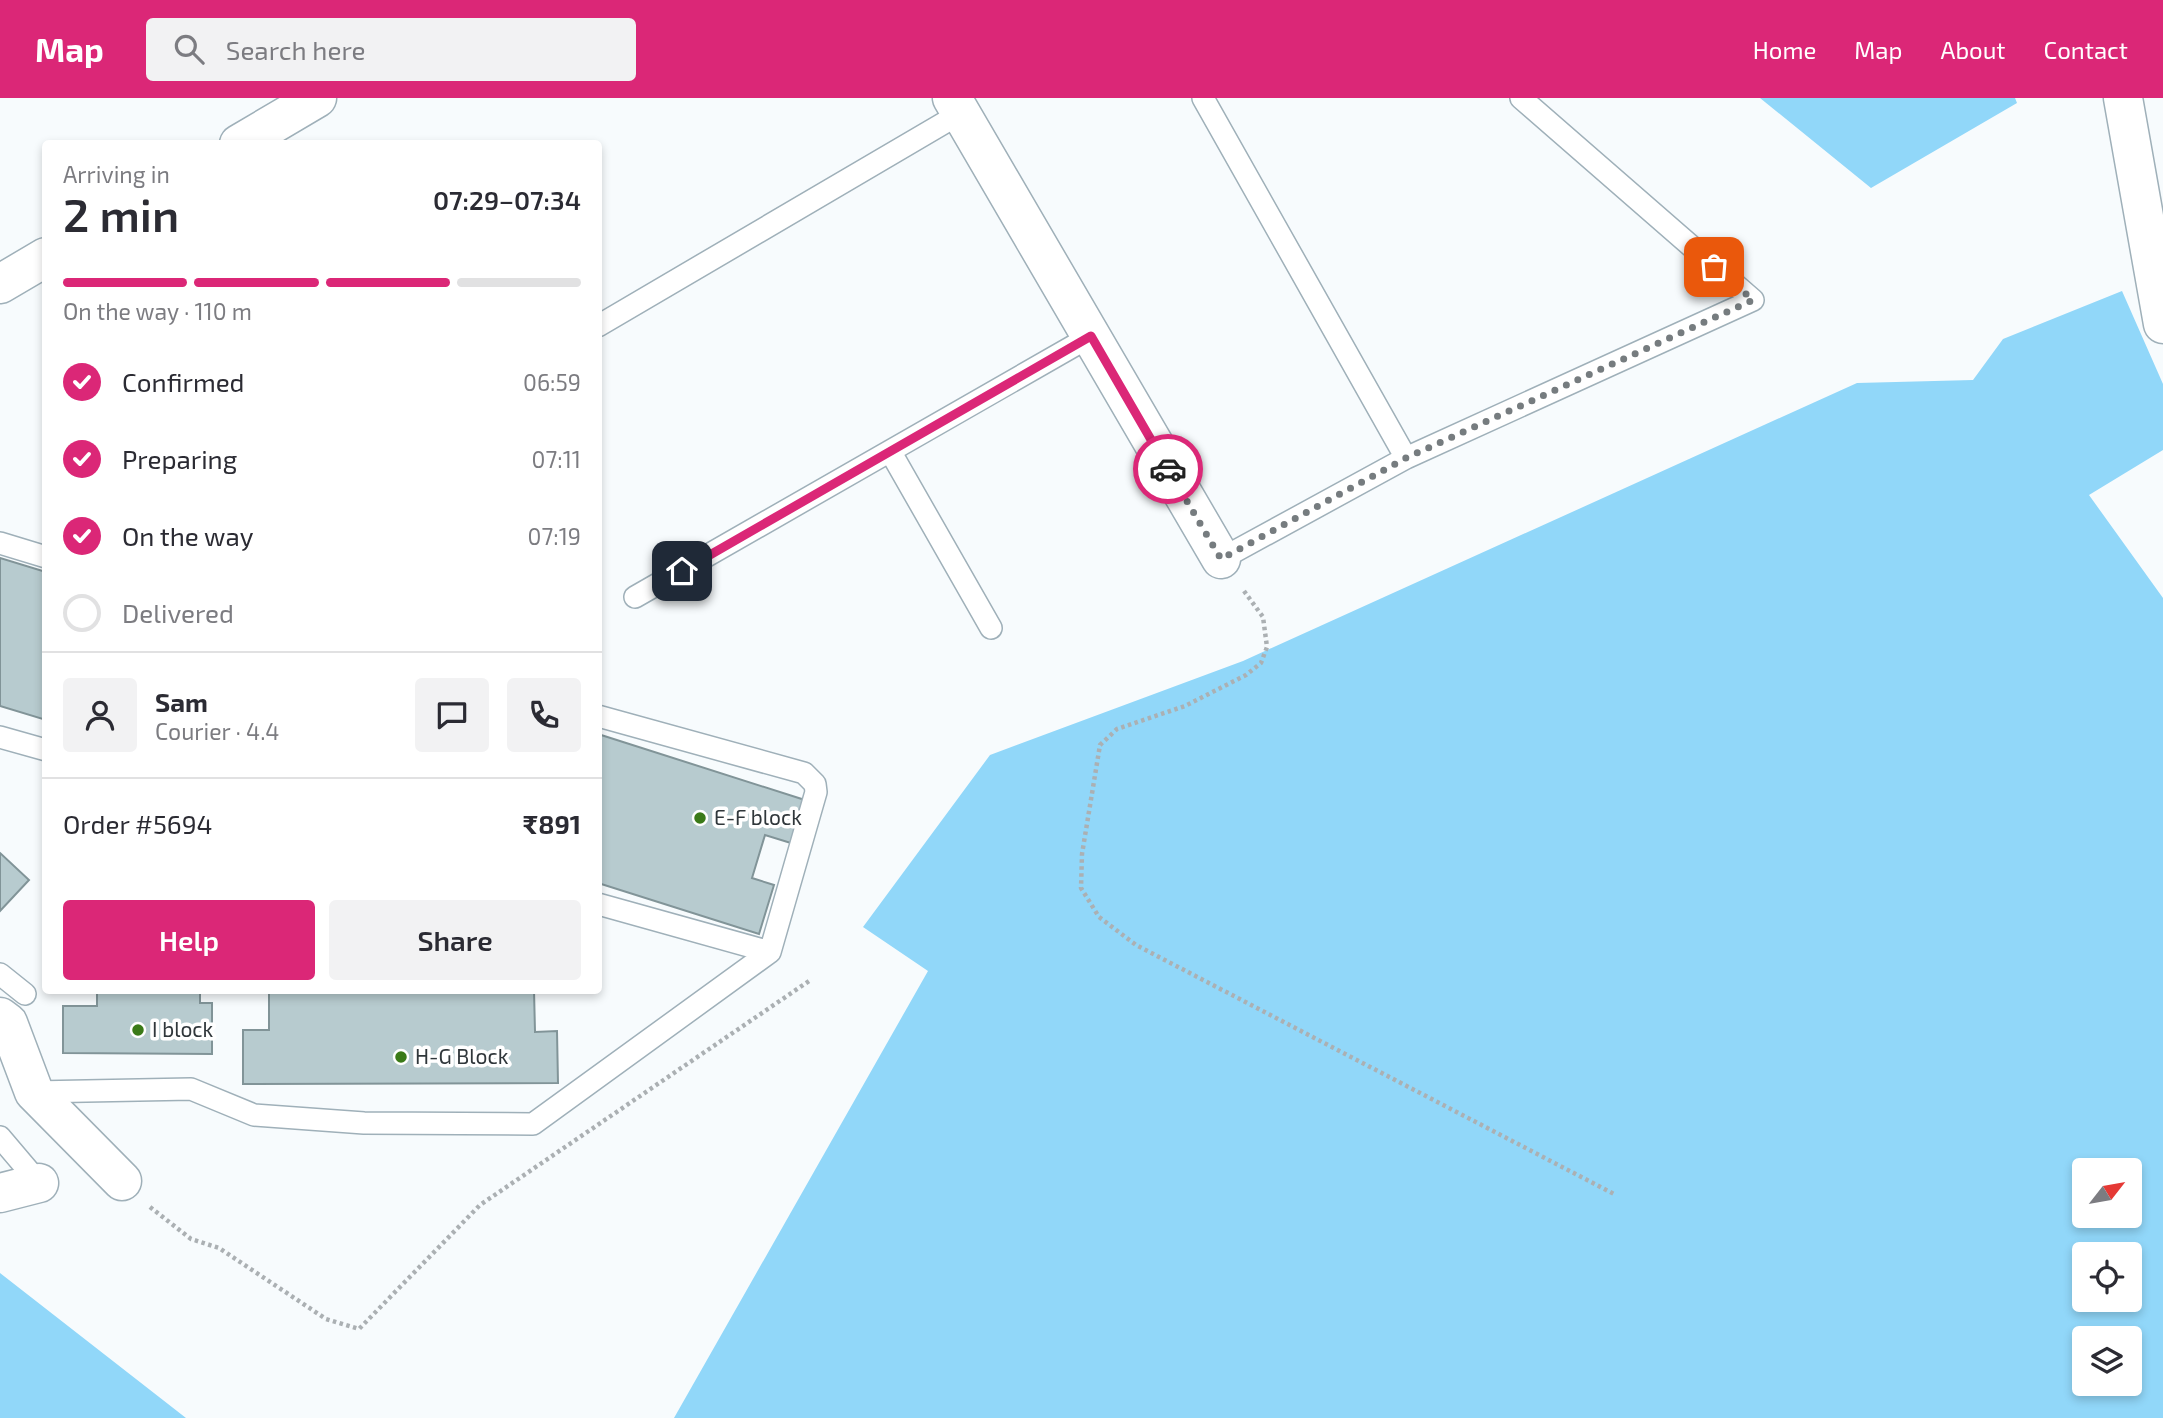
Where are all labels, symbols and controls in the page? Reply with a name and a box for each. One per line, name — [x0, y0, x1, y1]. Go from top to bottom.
search box — [146, 18, 636, 81]
text: Map — [35, 29, 104, 69]
icon: search — [170, 30, 208, 68]
text: Search here — [226, 34, 365, 65]
text: Home — [1753, 35, 1816, 64]
text: Map — [1854, 35, 1902, 64]
text: About — [1940, 35, 2006, 64]
text: Contact — [2044, 35, 2128, 64]
text: Arriving in — [63, 160, 170, 188]
text: 07:29–07:34 — [433, 184, 581, 215]
text: 2 min — [63, 186, 179, 241]
pin — [1684, 237, 1744, 297]
icon: bag — [1695, 248, 1733, 286]
text: On the way · 110 m — [63, 297, 252, 325]
icon: check — [63, 363, 101, 401]
text: Confirmed — [122, 366, 245, 397]
text: 06:59 — [523, 368, 581, 396]
courier — [1133, 434, 1203, 504]
icon: check — [63, 440, 101, 478]
text: Preparing — [122, 443, 237, 474]
text: 07:11 — [532, 445, 581, 473]
icon: car — [1149, 450, 1187, 488]
icon: check — [63, 517, 101, 555]
text: On the way — [122, 520, 253, 551]
text: 07:19 — [528, 522, 581, 550]
pin — [652, 541, 712, 601]
icon: home — [663, 552, 701, 590]
text: Delivered — [122, 597, 234, 628]
button: person — [63, 678, 137, 752]
button: chat — [415, 678, 489, 752]
button: phone — [507, 678, 581, 752]
text: Sam — [155, 686, 208, 717]
text: Courier · 4.4 — [155, 717, 279, 745]
place label: E-F block — [714, 804, 802, 829]
text: Order #5694 — [63, 808, 213, 839]
text: ₹891 — [523, 808, 581, 839]
marker: E-F block — [692, 810, 708, 826]
button: Help — [63, 900, 315, 980]
button: Share — [329, 900, 581, 980]
place label: I block — [152, 1016, 214, 1041]
marker: I block — [130, 1022, 146, 1038]
place label: H-G Block — [415, 1043, 509, 1068]
marker: H-G Block — [393, 1049, 409, 1065]
north arrow — [2072, 1158, 2142, 1228]
map controls — [2072, 1158, 2142, 1396]
button: locate — [2072, 1242, 2142, 1312]
button: layers — [2072, 1326, 2142, 1396]

